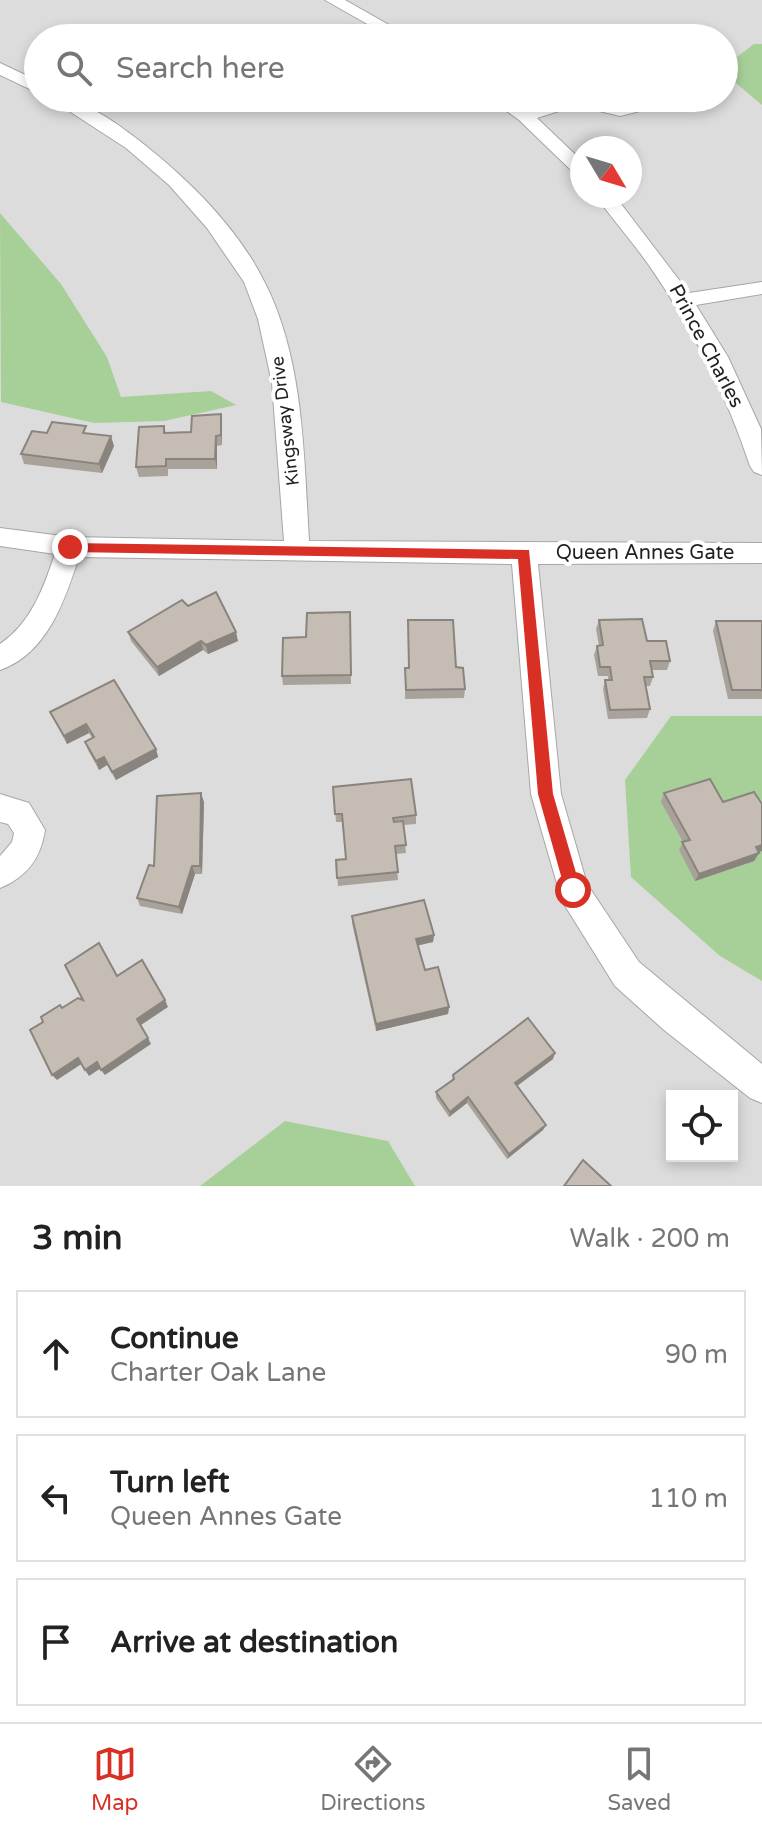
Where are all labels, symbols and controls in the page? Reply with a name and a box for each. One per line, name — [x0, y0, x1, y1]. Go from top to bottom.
search box — [24, 24, 738, 112]
icon: search — [52, 46, 96, 90]
text: Search here — [116, 50, 285, 87]
north arrow — [570, 136, 642, 208]
street label: Prince Charles — [663, 280, 749, 412]
street label: Kingsway Drive — [266, 355, 304, 487]
route end — [52, 529, 88, 565]
street label: Queen Annes Gate — [556, 541, 734, 565]
route start — [555, 872, 591, 908]
map controls — [666, 1090, 738, 1162]
button: locate — [666, 1090, 738, 1162]
text: 3 min — [32, 1218, 123, 1259]
text: Walk · 200 m — [570, 1223, 730, 1254]
text: Continue — [110, 1320, 239, 1357]
icon: ahead — [34, 1332, 78, 1376]
text: 90 m — [665, 1339, 728, 1370]
text: Charter Oak Lane — [110, 1357, 326, 1388]
text: Turn left — [110, 1464, 229, 1501]
icon: left — [34, 1476, 78, 1520]
text: 110 m — [648, 1483, 728, 1514]
text: Queen Annes Gate — [110, 1501, 342, 1532]
icon: arrive — [34, 1620, 78, 1664]
text: Arrive at destination — [110, 1624, 398, 1661]
tab: Map — [91, 1742, 138, 1816]
tab: Directions — [320, 1742, 426, 1816]
tab: Saved — [607, 1742, 671, 1816]

